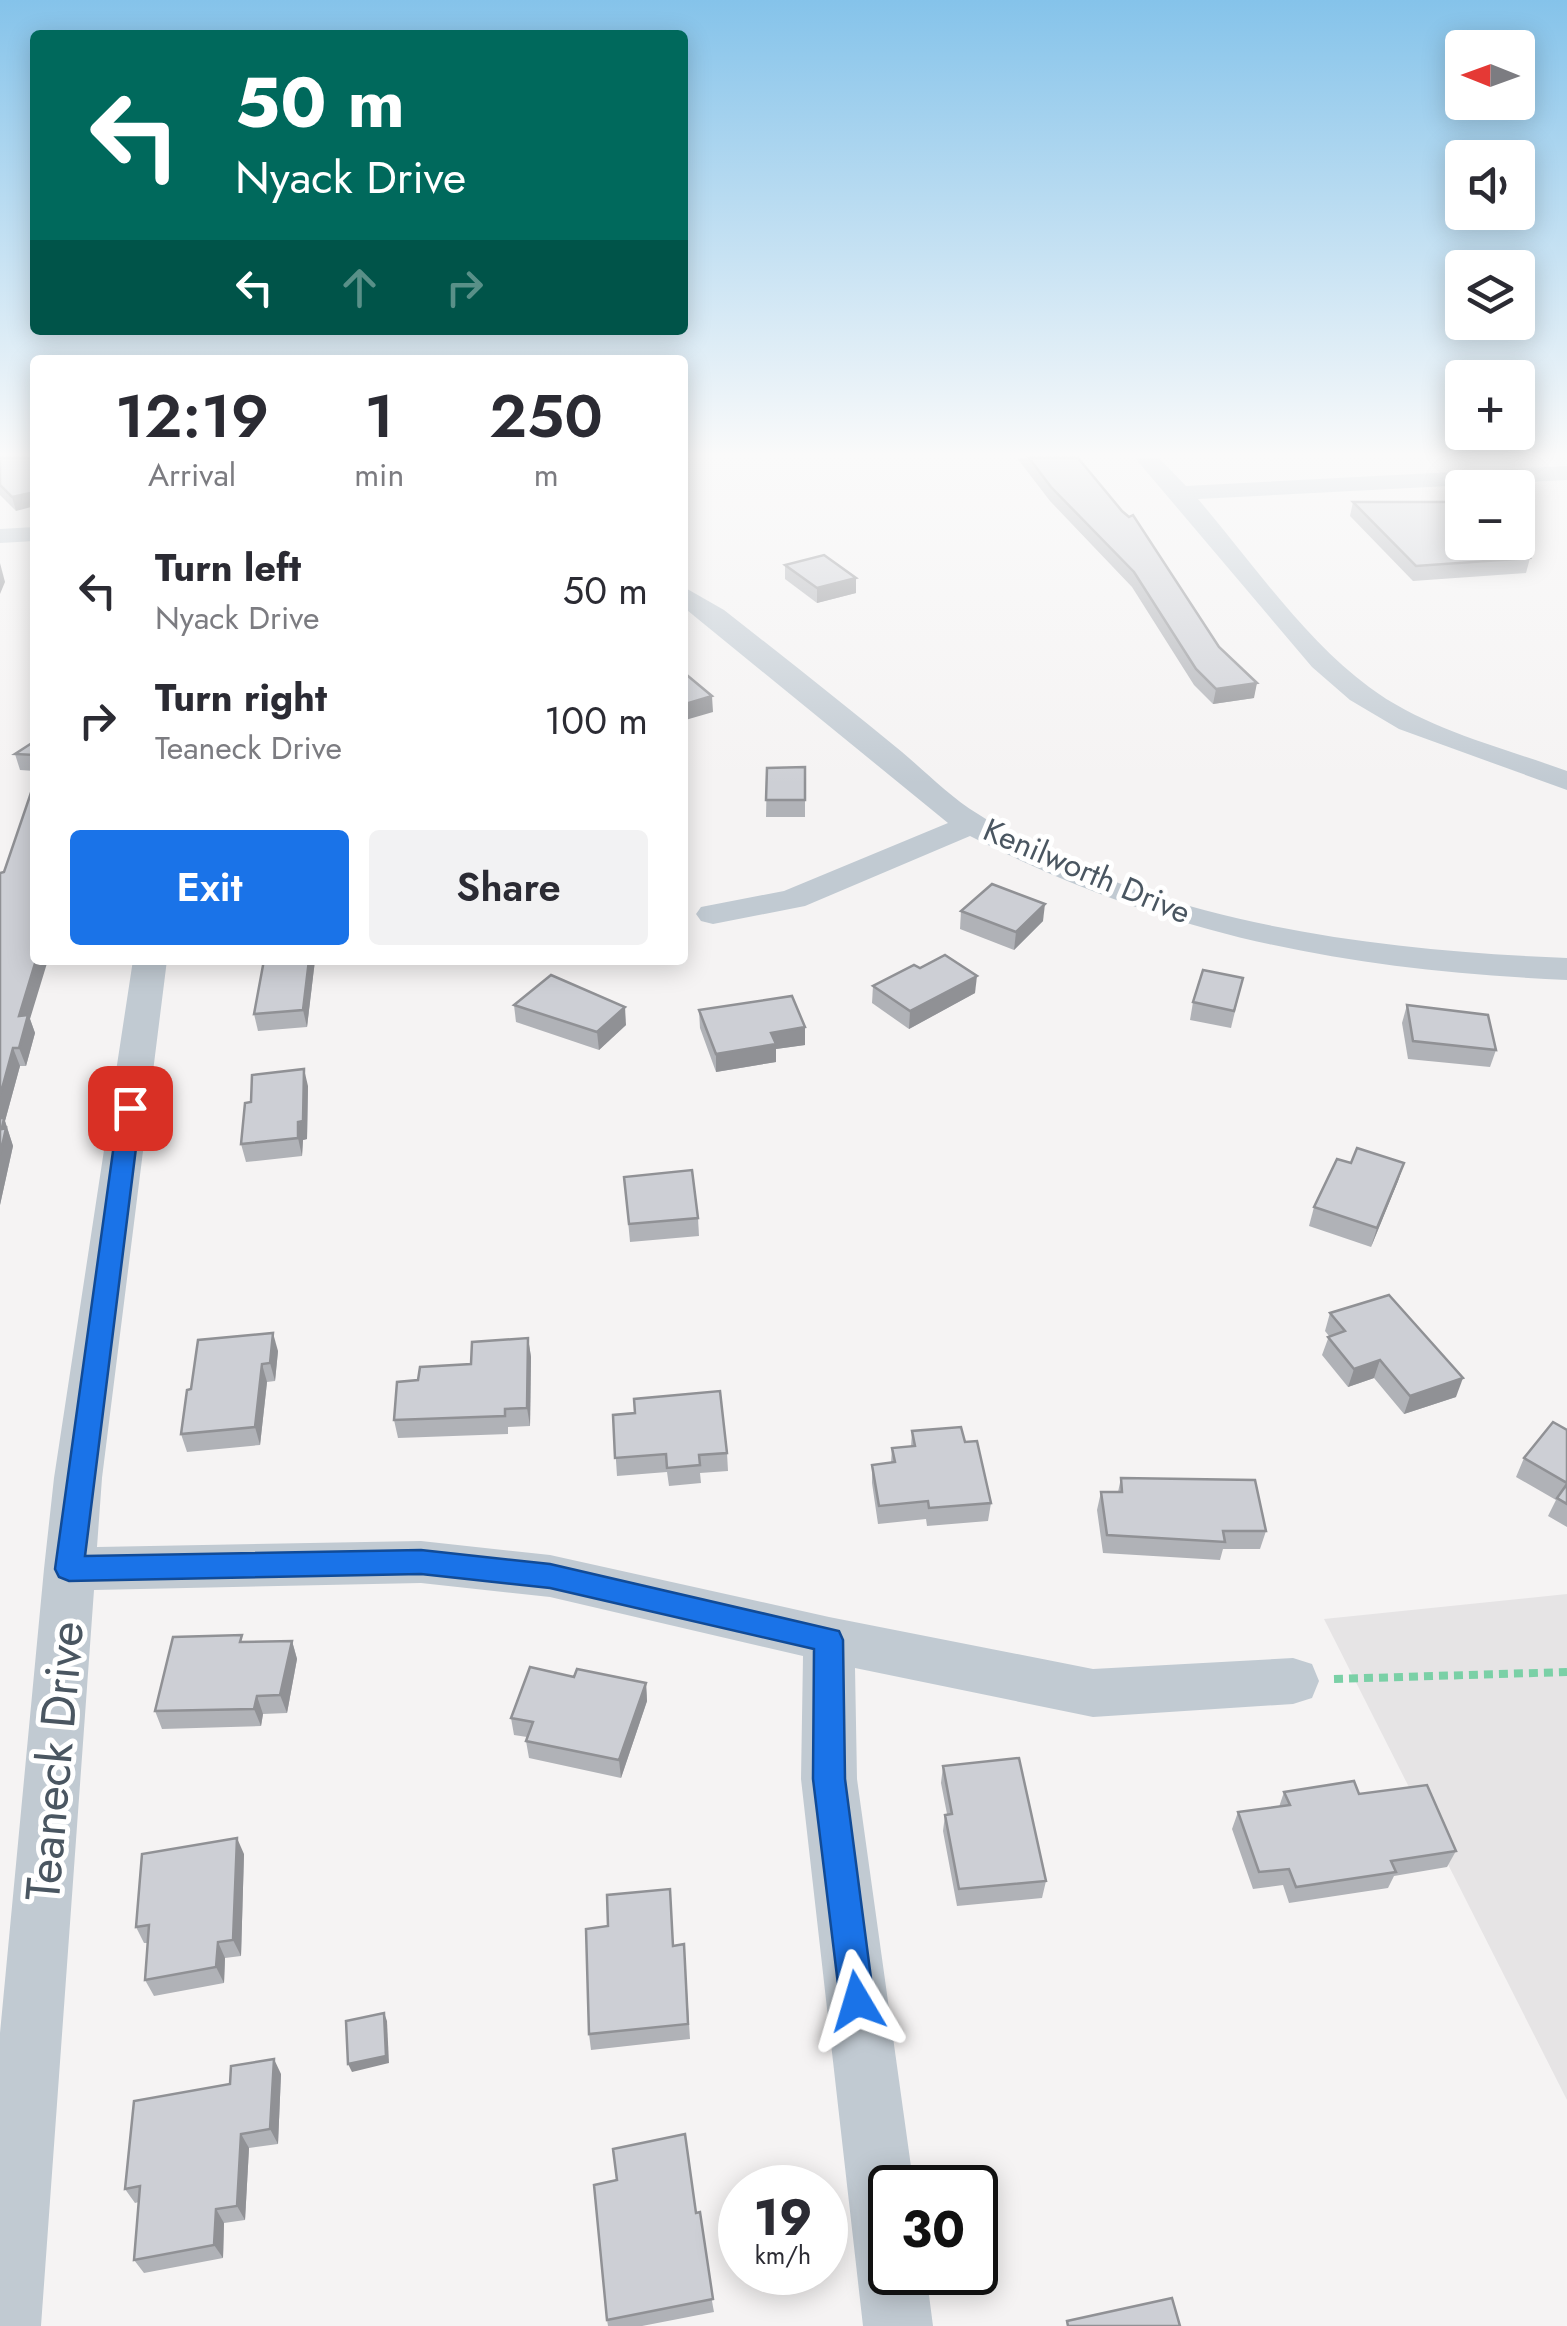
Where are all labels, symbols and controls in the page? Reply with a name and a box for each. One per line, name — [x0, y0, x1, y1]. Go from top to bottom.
north arrow — [1445, 30, 1535, 120]
map controls — [1445, 30, 1535, 560]
text: 50 m — [235, 52, 405, 153]
icon: left — [70, 70, 200, 200]
button: sound — [1445, 140, 1535, 230]
text: Nyack Drive — [235, 145, 466, 210]
button: layers — [1445, 250, 1535, 340]
icon: left — [227, 260, 282, 315]
icon: ahead — [332, 260, 387, 315]
icon: right — [437, 260, 492, 315]
button: + — [1445, 360, 1535, 450]
text: 12:19 — [115, 373, 269, 460]
text: 1 — [364, 373, 394, 460]
text: 250 — [489, 373, 603, 460]
text: Arrival — [148, 452, 236, 498]
text: min — [354, 452, 404, 498]
text: m — [534, 452, 559, 498]
button: − — [1445, 470, 1535, 560]
text: Turn left — [155, 540, 301, 595]
icon: left — [70, 563, 125, 618]
text: 50 m — [563, 563, 648, 618]
text: Nyack Drive — [155, 595, 319, 641]
text: Turn right — [155, 670, 327, 725]
icon: right — [70, 693, 125, 748]
text: 100 m — [544, 693, 648, 748]
text: Teaneck Drive — [155, 725, 342, 771]
street label: Kenilworth Drive — [976, 807, 1198, 935]
button: Exit — [70, 830, 349, 945]
button: Share — [369, 830, 648, 945]
pin — [88, 1066, 173, 1151]
icon: arrive — [103, 1081, 158, 1136]
street label: Teaneck Drive — [8, 1618, 101, 1904]
position arrow — [805, 1949, 909, 2053]
speed limit sign: 30 — [868, 2165, 998, 2295]
text: 19 — [754, 2181, 812, 2254]
text: km/h — [755, 2237, 811, 2273]

